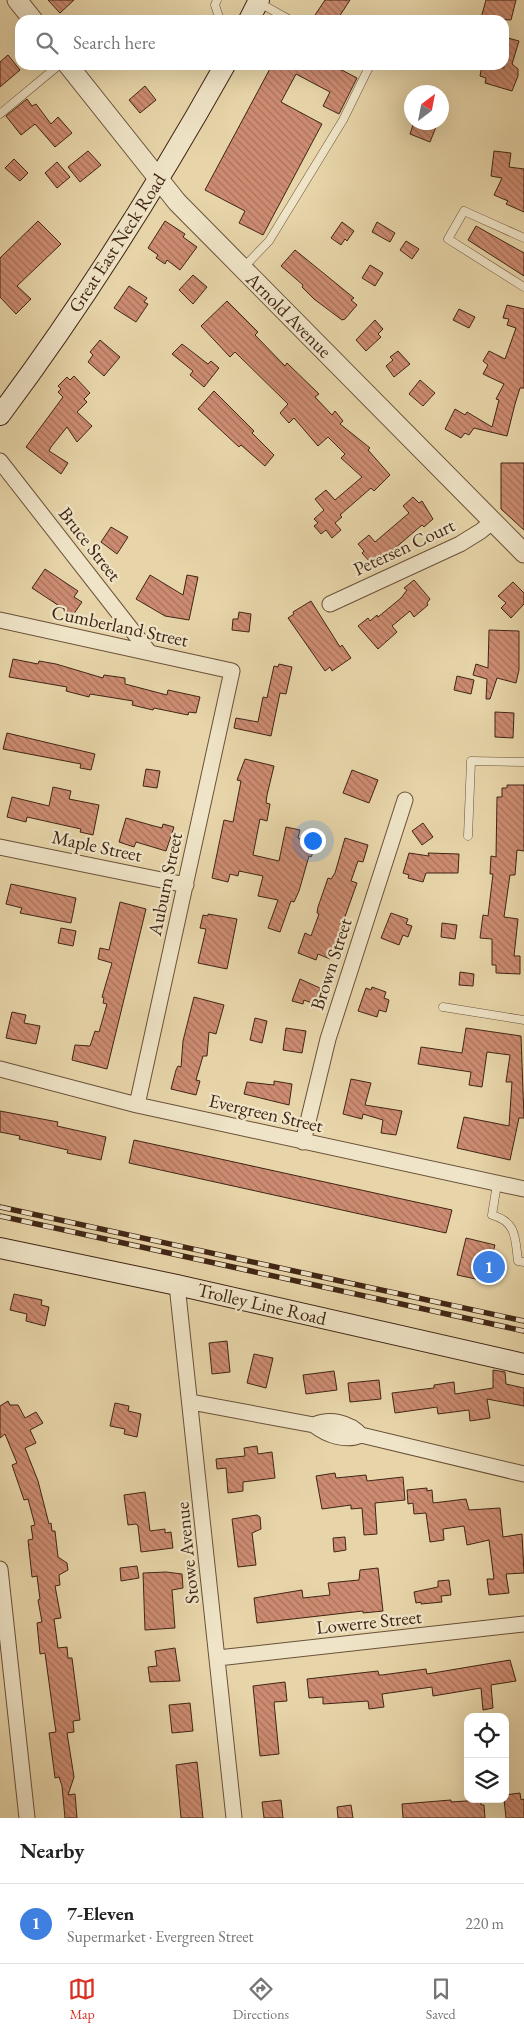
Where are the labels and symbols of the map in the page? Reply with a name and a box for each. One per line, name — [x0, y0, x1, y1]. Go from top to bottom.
north arrow — [404, 85, 449, 130]
street label: Great East Neck Road — [63, 168, 172, 317]
street label: Arnold Avenue — [240, 266, 337, 363]
street label: Bruce Street — [53, 502, 127, 586]
street label: Petersen Court — [349, 513, 459, 581]
street label: Cumberland Street — [49, 599, 191, 653]
street label: Maple Street — [50, 824, 144, 868]
your location — [300, 828, 326, 854]
street label: Auburn Street — [142, 830, 188, 939]
street label: Brown Street — [304, 915, 358, 1013]
street label: Evergreen Street — [206, 1088, 326, 1138]
pin: 1 — [473, 1248, 505, 1286]
street label: Trolley Line Road — [195, 1277, 329, 1331]
street label: Stowe Avenue — [169, 1501, 205, 1605]
street label: Lowerre Street — [315, 1604, 423, 1640]

